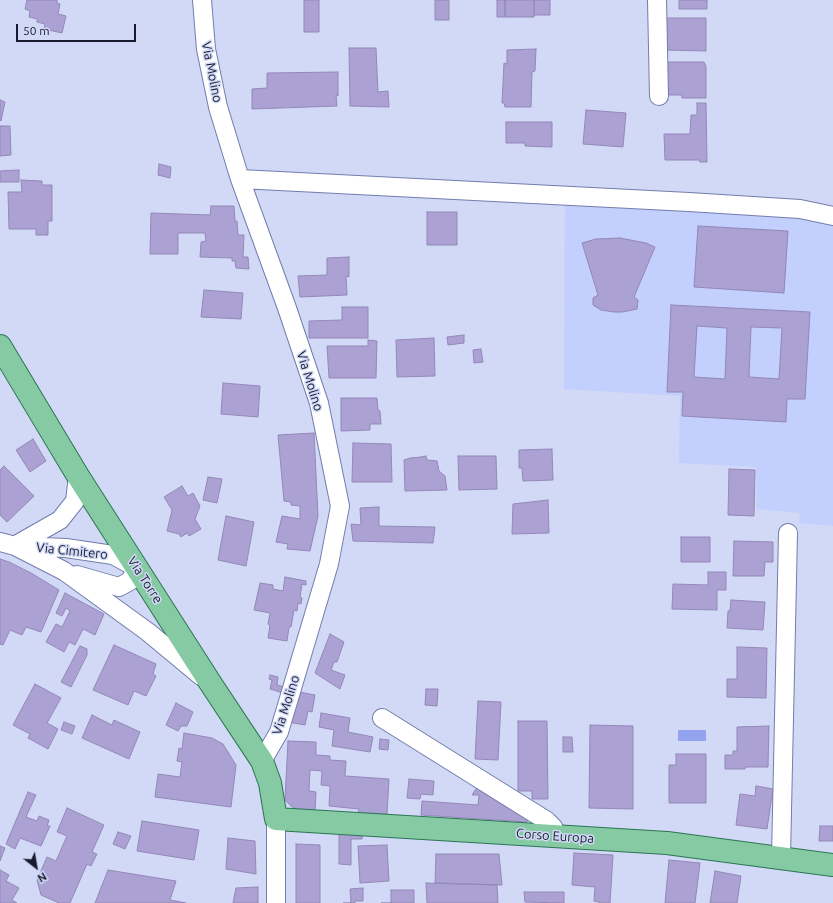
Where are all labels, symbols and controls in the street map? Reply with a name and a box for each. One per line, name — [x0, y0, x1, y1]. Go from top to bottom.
scale bar — [18, 16, 138, 42]
text: 50 m — [23, 24, 50, 37]
street label: Via Molino — [198, 40, 226, 104]
street label: Via Molino — [293, 349, 327, 413]
street label: Via Cimitero — [35, 539, 109, 563]
street label: Via Torre — [124, 554, 166, 606]
street label: Via Molino — [269, 673, 303, 737]
street label: Corso Europa — [515, 825, 595, 847]
north arrow — [16, 847, 56, 887]
text: N — [36, 870, 49, 885]

